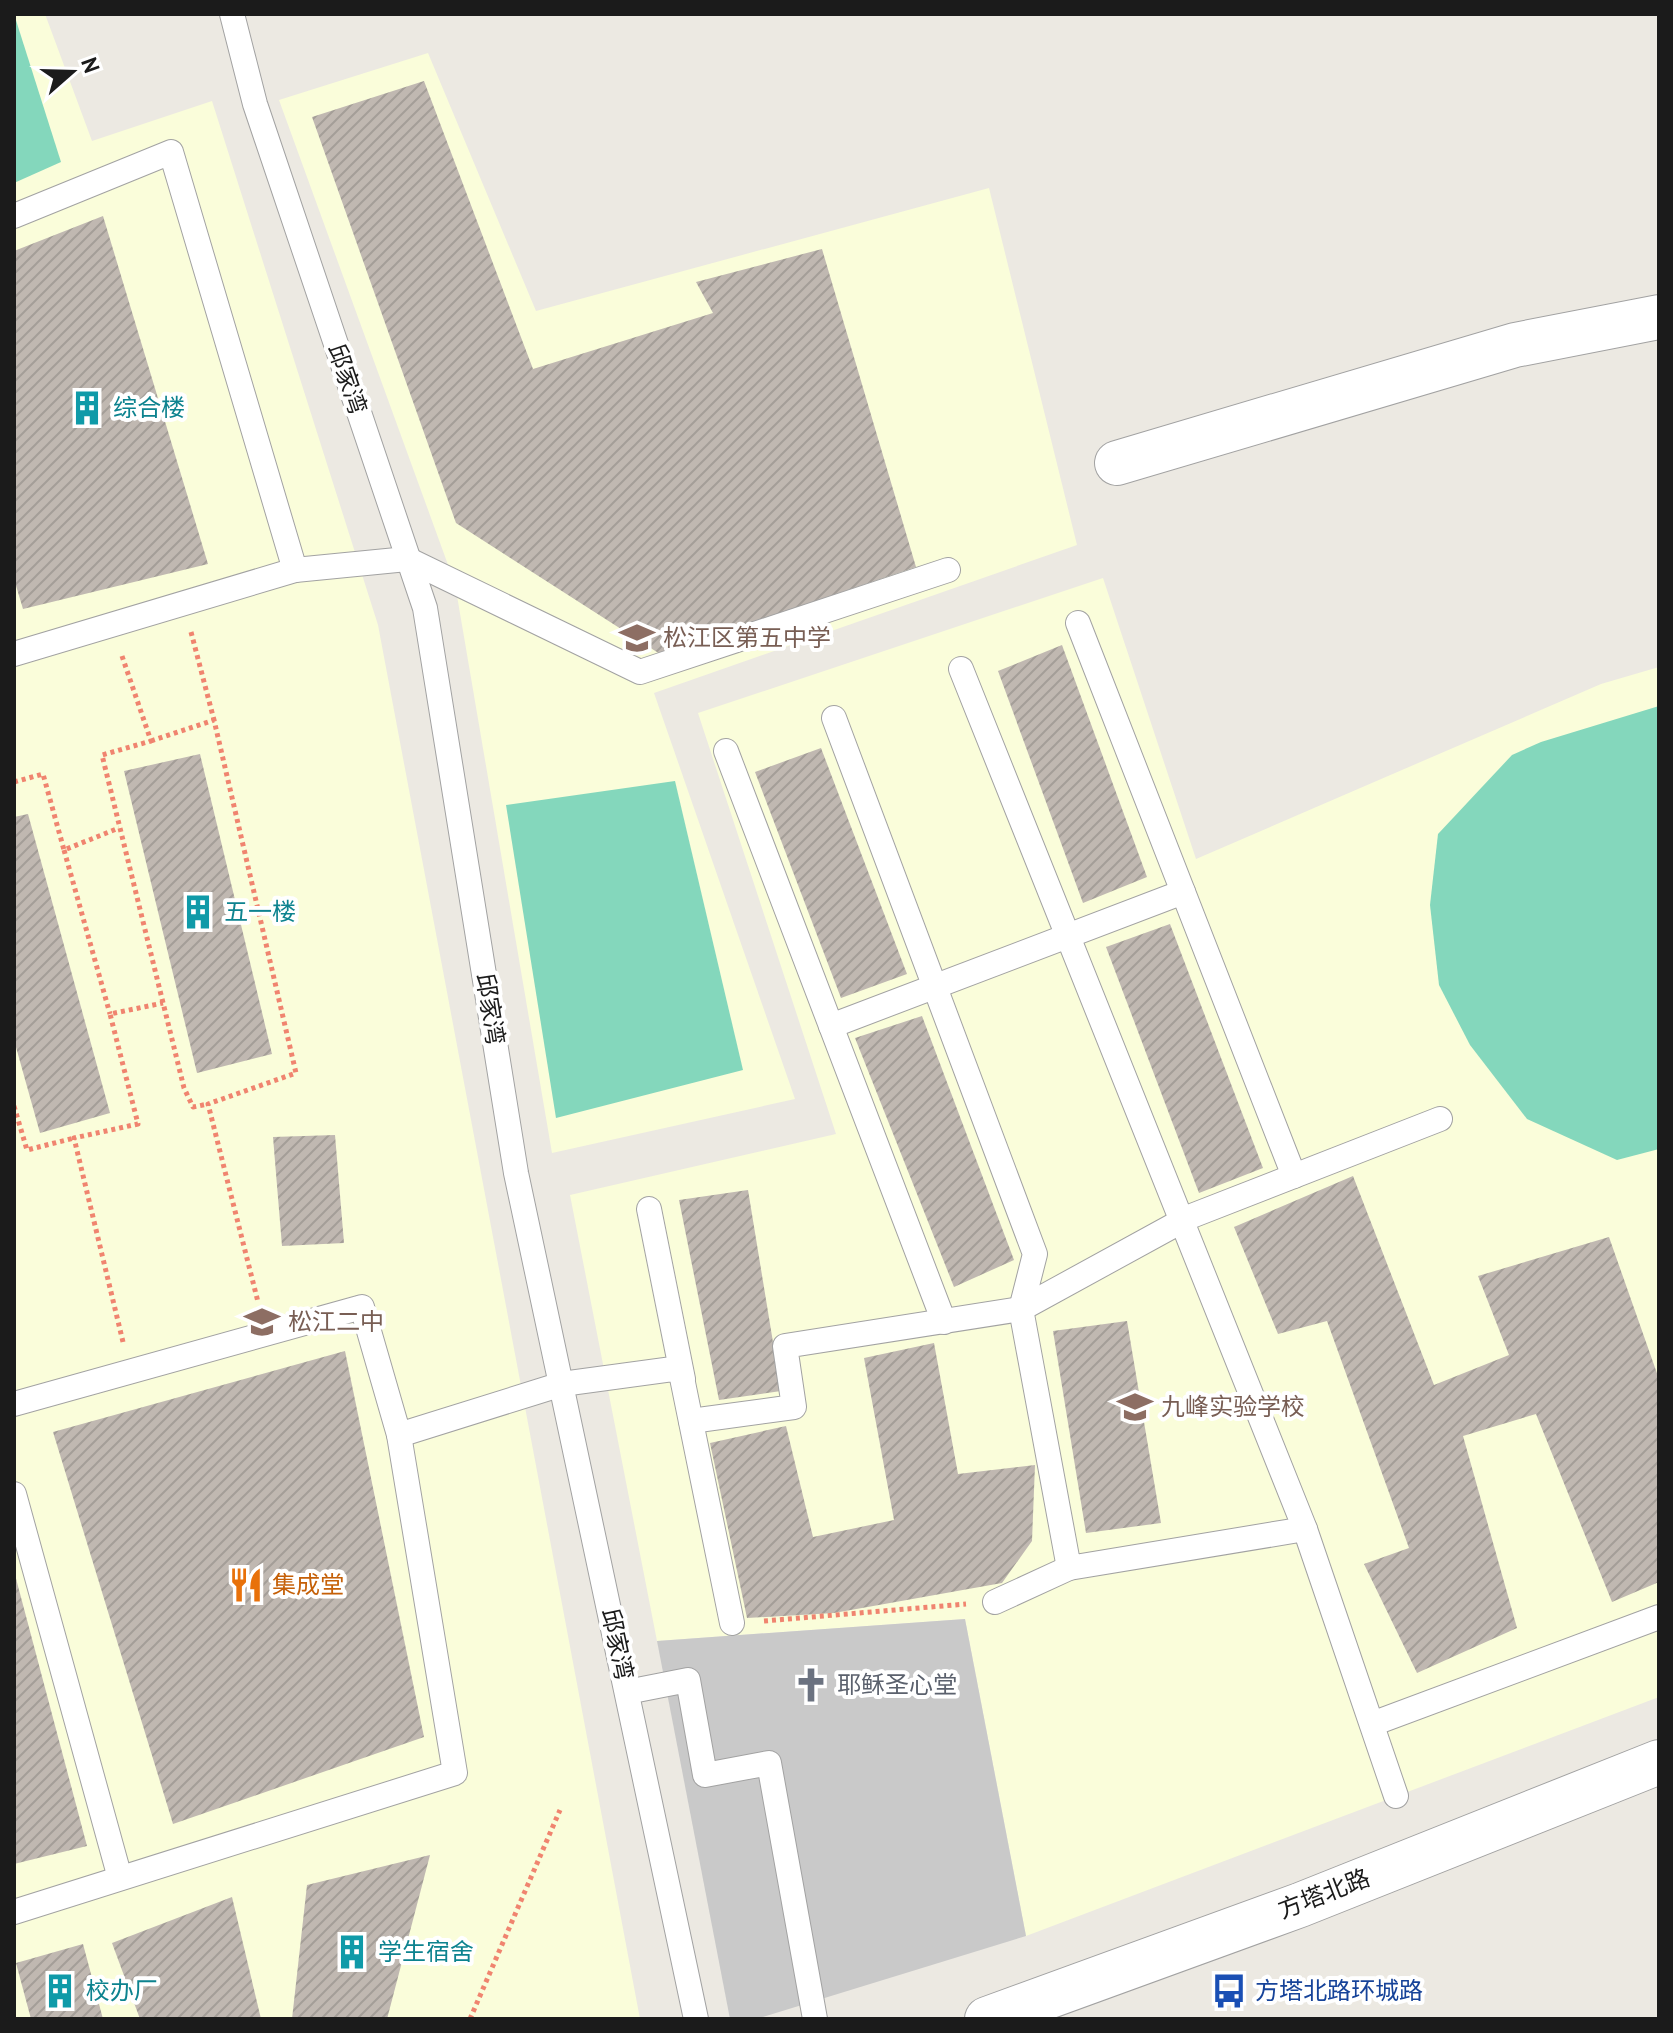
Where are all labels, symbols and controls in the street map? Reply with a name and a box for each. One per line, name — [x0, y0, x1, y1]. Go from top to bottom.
north arrow — [32, 32, 112, 112]
text: N — [75, 54, 106, 77]
street label: 邱家湾 — [321, 340, 374, 418]
building icon: 综合楼 — [68, 389, 106, 427]
place label: 综合楼 — [113, 392, 185, 423]
school or university icon: 松江区第五中学 — [618, 619, 656, 657]
place label: 松江区第五中学 — [663, 622, 831, 653]
building icon: 五一楼 — [179, 893, 217, 931]
place label: 五一楼 — [224, 896, 296, 927]
street label: 邱家湾 — [470, 971, 511, 1047]
school or university icon: 松江二中 — [243, 1303, 281, 1341]
place label: 松江二中 — [288, 1306, 384, 1337]
school or university icon: 九峰实验学校 — [1116, 1388, 1154, 1426]
place label: 九峰实验学校 — [1161, 1391, 1305, 1422]
restaurant icon: 集成堂 — [227, 1566, 265, 1604]
place label: 集成堂 — [272, 1569, 344, 1600]
street label: 邱家湾 — [595, 1605, 640, 1682]
church icon: 耶稣圣心堂 — [792, 1666, 830, 1704]
place label: 耶稣圣心堂 — [837, 1669, 957, 1700]
street label: 方塔北路 — [1273, 1862, 1374, 1925]
building icon: 学生宿舍 — [333, 1933, 371, 1971]
place label: 学生宿舍 — [378, 1936, 474, 1967]
building icon: 校办厂 — [41, 1972, 79, 2010]
bus stop icon: 方塔北路环城路 — [1210, 1972, 1248, 2010]
place label: 校办厂 — [86, 1975, 158, 2006]
place label: 方塔北路环城路 — [1255, 1975, 1423, 2006]

